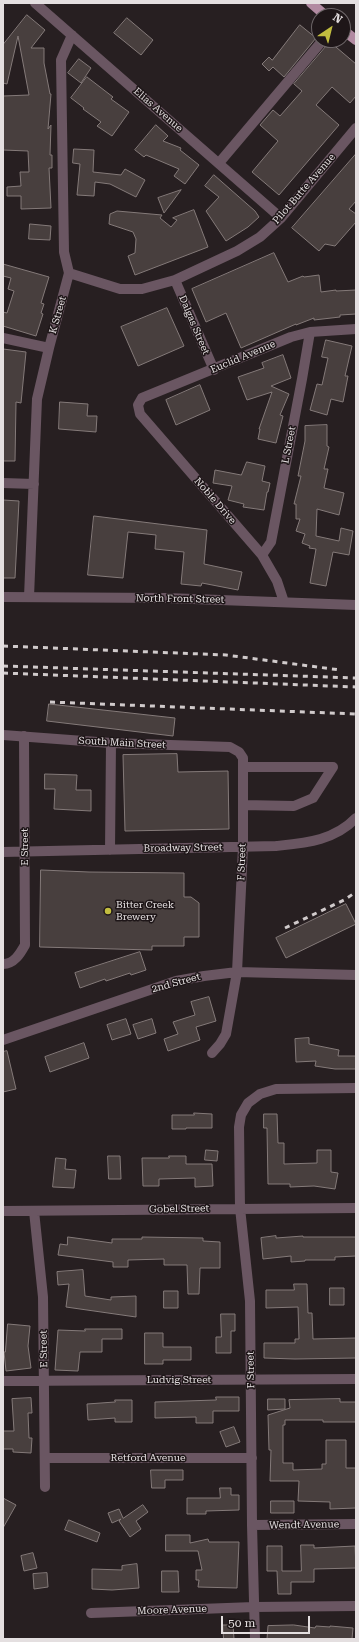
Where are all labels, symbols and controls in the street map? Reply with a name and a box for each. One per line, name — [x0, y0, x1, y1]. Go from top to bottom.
north arrow — [311, 8, 351, 48]
text: N — [330, 11, 345, 26]
street label: Elias Avenue — [131, 85, 185, 135]
street label: Pilot Butte Avenue — [270, 151, 338, 227]
street label: Dalgas Street — [176, 294, 212, 356]
street label: K Street — [47, 295, 69, 335]
street label: Euclid Avenue — [209, 338, 277, 376]
street label: L Street — [280, 425, 298, 465]
street label: Noble Drive — [192, 475, 238, 527]
street label: North Front Street — [136, 592, 224, 606]
street label: South Main Street — [78, 735, 166, 751]
street label: E Street — [19, 828, 31, 866]
street label: Broadway Street — [143, 841, 223, 855]
street label: F Street — [235, 843, 249, 881]
place label: Bitter Creek Brewery — [116, 899, 174, 922]
marker: Bitter Creek Brewery — [103, 906, 113, 916]
street label: 2nd Street — [150, 971, 202, 995]
street label: Gobel Street — [149, 1202, 209, 1216]
street label: E Street — [38, 1330, 50, 1368]
street label: F Street — [245, 1351, 257, 1389]
street label: Ludvig Street — [147, 1374, 211, 1386]
street label: Retford Avenue — [111, 1452, 185, 1464]
street label: Wendt Avenue — [269, 1518, 339, 1532]
street label: Moore Avenue — [137, 1603, 207, 1617]
scale bar — [223, 1608, 312, 1634]
text: 50 m — [228, 1616, 255, 1630]

